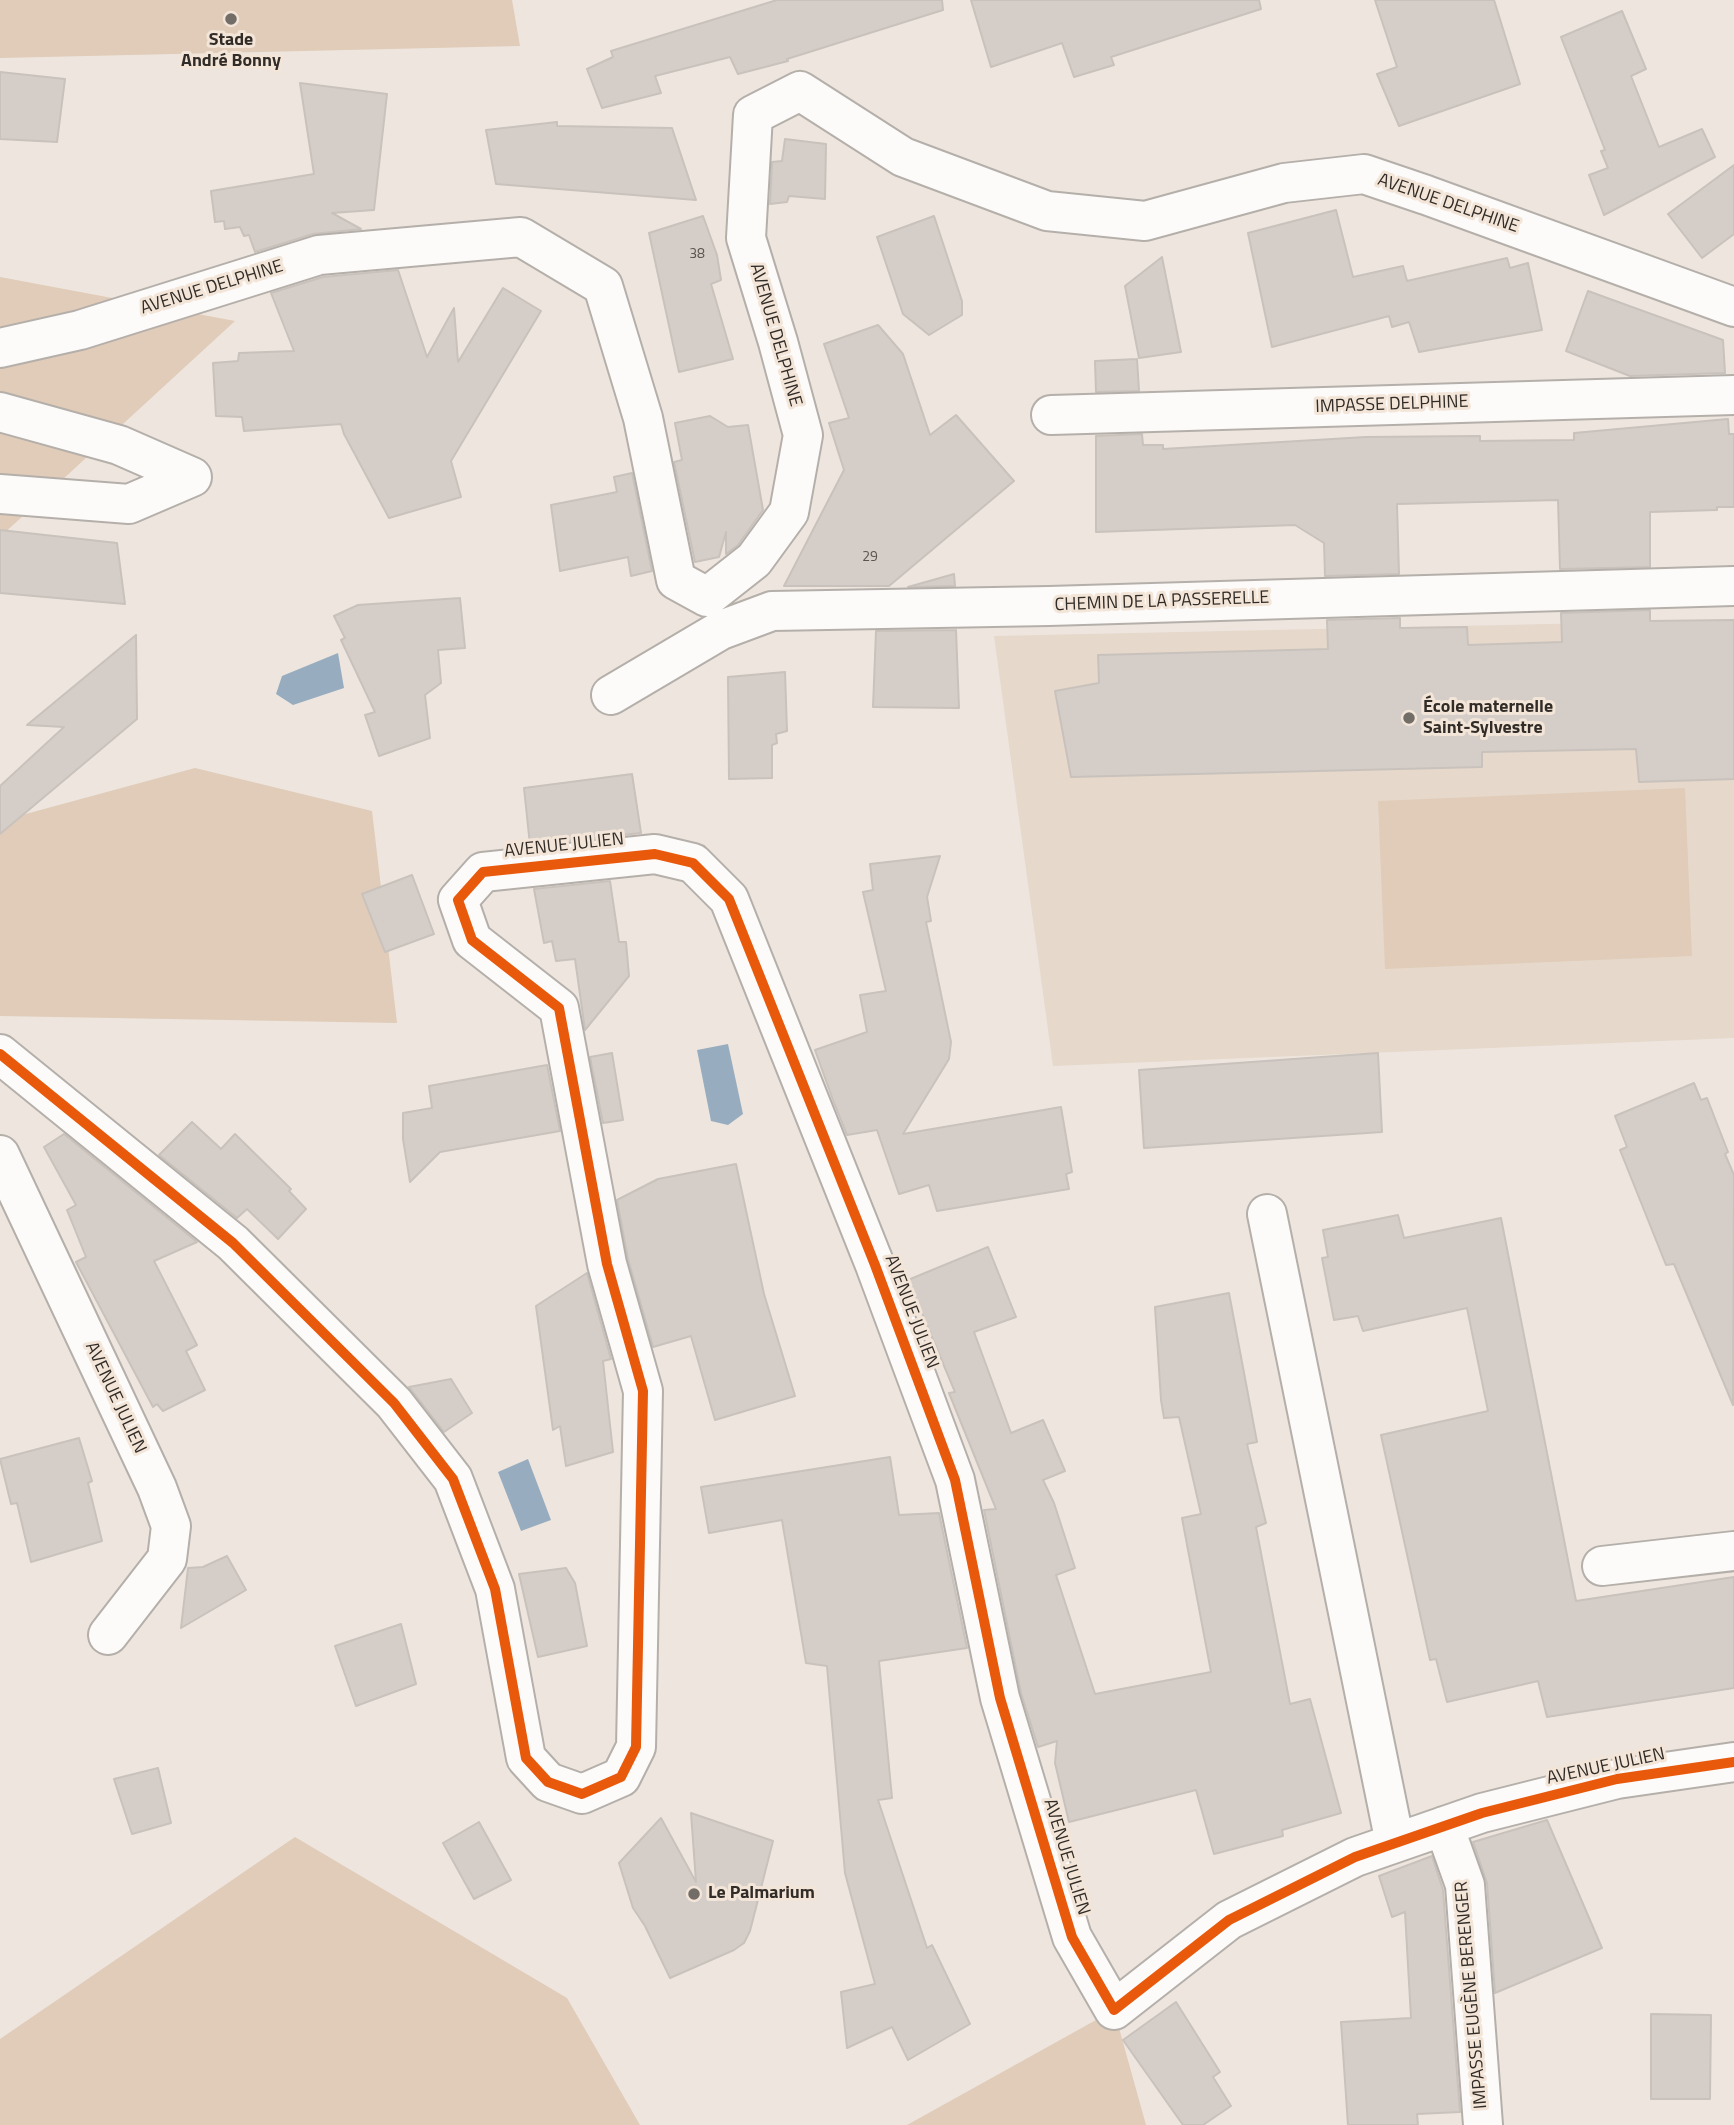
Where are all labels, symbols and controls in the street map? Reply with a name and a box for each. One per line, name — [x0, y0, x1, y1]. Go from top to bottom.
marker: Stade André Bonny — [223, 11, 239, 27]
place label: Stade André Bonny — [181, 30, 281, 72]
street label: AVENUE DELPHINE — [1375, 170, 1521, 238]
house number: 38 — [689, 247, 705, 263]
street label: AVENUE DELPHINE — [138, 256, 286, 320]
street label: AVENUE DELPHINE — [744, 261, 806, 409]
street label: IMPASSE DELPHINE — [1315, 392, 1469, 418]
house number: 29 — [862, 550, 878, 566]
street label: CHEMIN DE LA PASSERELLE — [1054, 587, 1270, 617]
place label: École maternelle Saint-Sylvestre — [1423, 697, 1553, 740]
marker: École maternelle Saint-Sylvestre — [1401, 710, 1417, 726]
street label: AVENUE JULIEN — [503, 829, 625, 863]
street label: AVENUE JULIEN — [879, 1252, 943, 1372]
street label: AVENUE JULIEN — [80, 1339, 150, 1457]
street label: AVENUE JULIEN — [1545, 1744, 1667, 1790]
street label: AVENUE JULIEN — [1038, 1796, 1094, 1918]
street label: IMPASSE EUGÈNE BERENGER — [1451, 1880, 1493, 2110]
place label: Le Palmarium — [708, 1883, 815, 1905]
marker: Le Palmarium — [686, 1886, 702, 1902]

